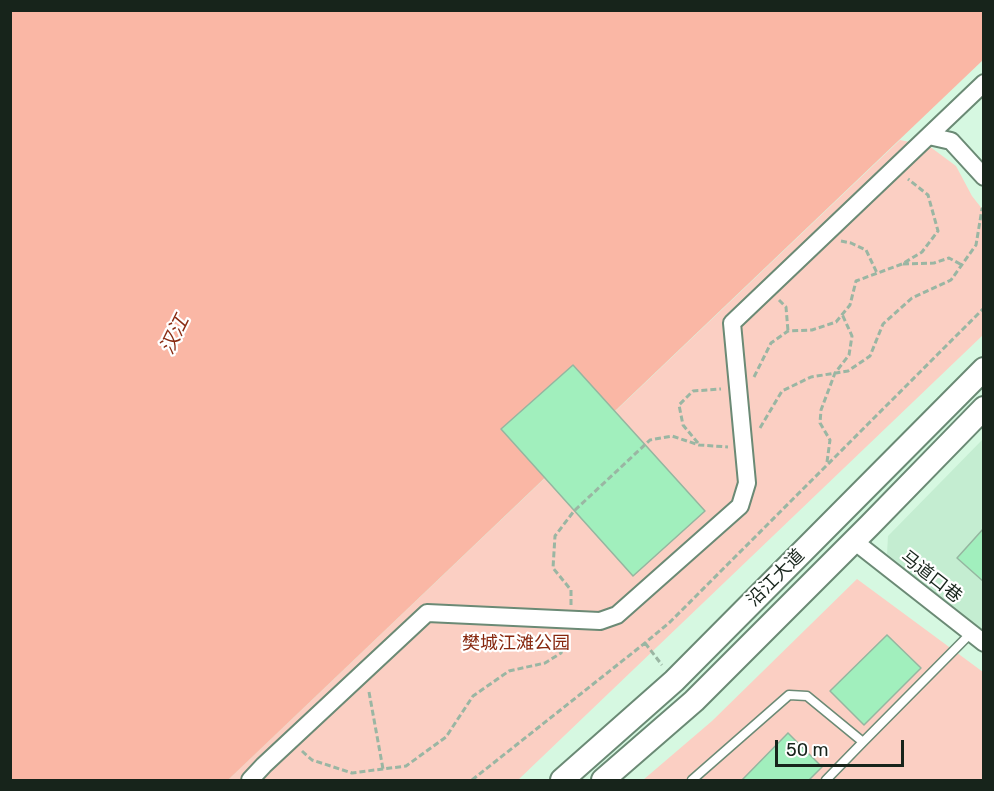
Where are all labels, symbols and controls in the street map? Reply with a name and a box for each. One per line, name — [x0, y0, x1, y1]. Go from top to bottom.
water label: 汉江 — [155, 312, 195, 358]
street label: 沿江大道 — [743, 545, 809, 611]
street label: 马道口巷 — [896, 546, 966, 608]
park label: 樊城江滩公园 — [462, 633, 570, 655]
scale bar — [778, 728, 907, 766]
text: 50 m — [786, 739, 829, 761]

